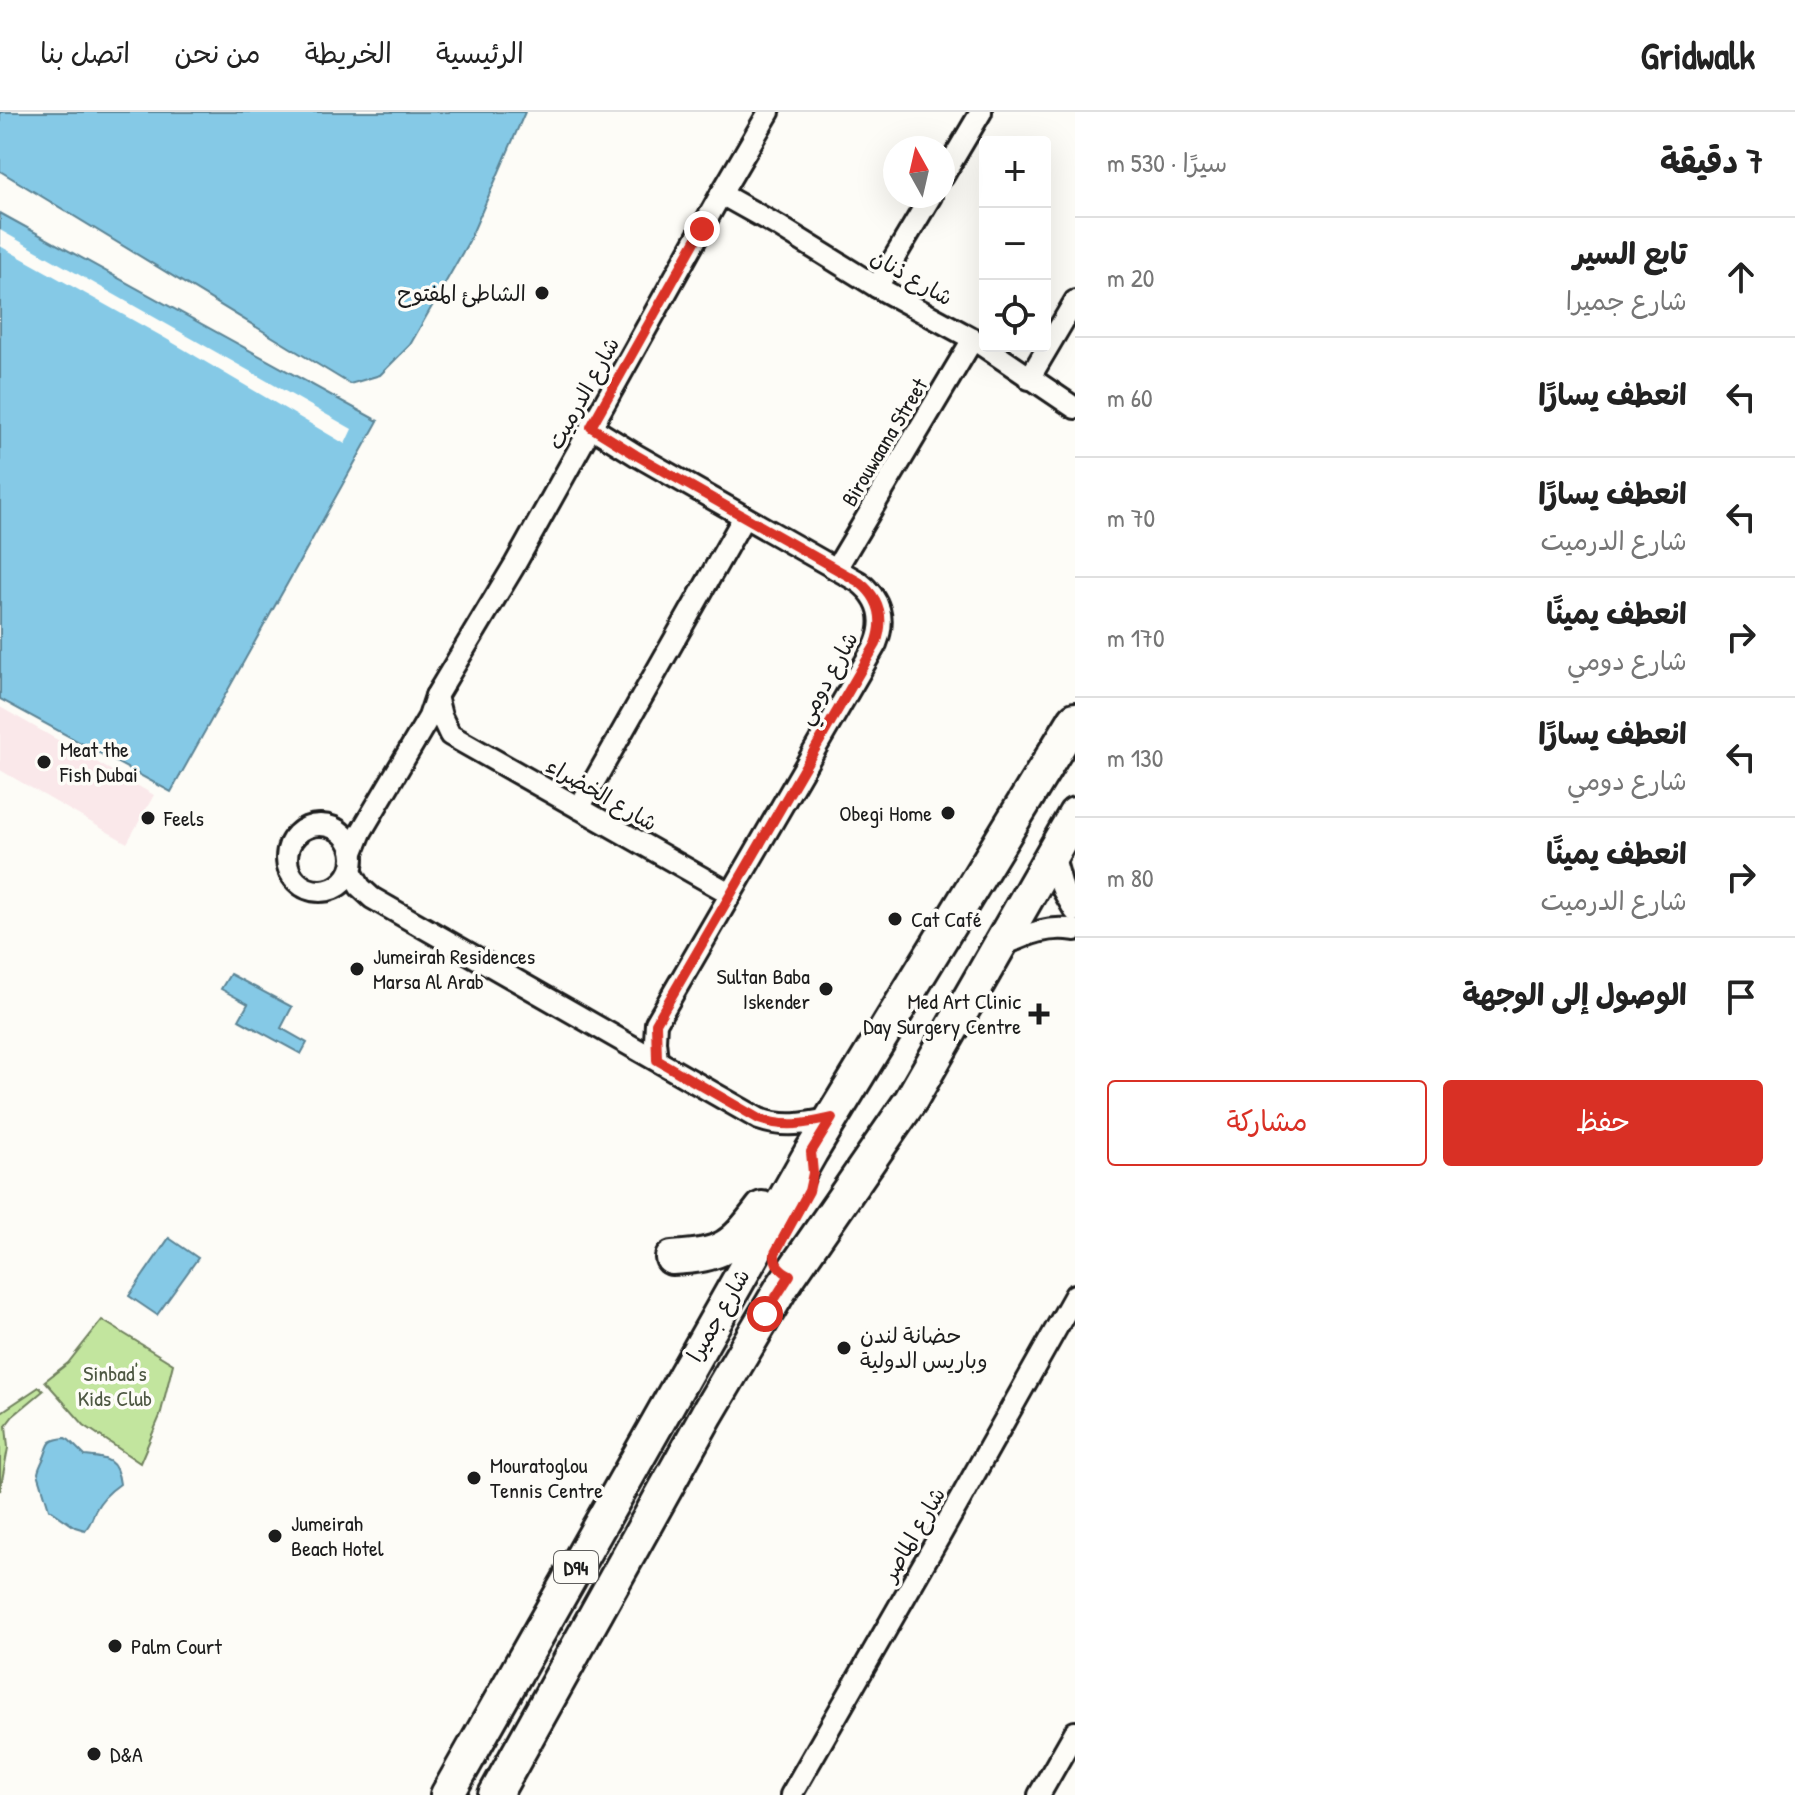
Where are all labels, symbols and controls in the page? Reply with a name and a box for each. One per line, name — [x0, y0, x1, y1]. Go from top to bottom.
text: Gridwalk — [1640, 29, 1755, 81]
text: اتصل بنا — [40, 34, 130, 72]
text: من نحن — [174, 34, 261, 72]
text: الخريطة — [305, 34, 392, 72]
text: الرئيسية — [436, 34, 524, 72]
north arrow — [883, 136, 955, 208]
map controls — [979, 136, 1051, 352]
button: + — [979, 136, 1051, 208]
text: 7 دقيقة — [1660, 138, 1763, 184]
text: سيرًا · 530 m — [1107, 145, 1227, 180]
button: − — [979, 208, 1051, 280]
route end — [684, 211, 720, 247]
text: تابع السير — [1573, 233, 1687, 273]
street label: شارع ذنان — [865, 242, 958, 313]
icon: ahead — [1719, 255, 1763, 299]
text: 20 m — [1107, 260, 1155, 295]
place label: الشاطئ المفتوح — [397, 278, 526, 308]
button: locate — [979, 280, 1051, 352]
text: شارع جميرا — [1566, 283, 1687, 318]
marker: الشاطئ المفتوح — [533, 284, 551, 302]
street label: شارع الدرميت — [540, 331, 627, 455]
street label: Birouwaana Street — [834, 372, 934, 512]
text: انعطف يسارًا — [1538, 374, 1687, 414]
icon: left — [1719, 375, 1763, 419]
text: 60 m — [1107, 380, 1153, 415]
text: انعطف يسارًا — [1538, 473, 1687, 513]
icon: left — [1719, 495, 1763, 539]
text: 70 m — [1107, 500, 1155, 535]
text: شارع الدرميت — [1540, 523, 1687, 558]
text: انعطف يمينًا — [1546, 593, 1687, 633]
icon: right — [1719, 615, 1763, 659]
text: 170 m — [1107, 620, 1165, 655]
street label: شارع دومي — [789, 626, 869, 732]
text: شارع دومي — [1567, 643, 1687, 678]
text: انعطف يسارًا — [1538, 713, 1687, 753]
place label: Meat the Fish Dubai — [59, 734, 138, 789]
icon: left — [1719, 735, 1763, 779]
text: 130 m — [1107, 740, 1163, 775]
street label: شارع الخضراء — [540, 750, 663, 839]
marker: Meat the Fish Dubai — [35, 753, 53, 771]
text: شارع دومي — [1567, 763, 1687, 798]
place label: Obegi Home — [839, 798, 932, 828]
place label: Feels — [163, 803, 204, 833]
marker: Obegi Home — [939, 804, 957, 822]
marker: Feels — [139, 809, 157, 827]
text: انعطف يمينًا — [1546, 833, 1687, 873]
icon: right — [1719, 855, 1763, 899]
text: 80 m — [1107, 860, 1154, 895]
text: شارع الدرميت — [1540, 883, 1687, 918]
place label: Cat Café — [911, 904, 982, 934]
marker: Cat Café — [886, 910, 904, 928]
place label: Jumeirah Residences Marsa Al Arab — [373, 941, 535, 996]
marker: Jumeirah Residences Marsa Al Arab — [348, 960, 366, 978]
place label: Sultan Baba Iskender — [717, 961, 811, 1016]
text: الوصول إلى الوجهة — [1462, 974, 1687, 1014]
icon: arrive — [1719, 975, 1763, 1019]
marker: Sultan Baba Iskender — [817, 980, 835, 998]
place label: Med Art Clinic Day Surgery Centre — [863, 986, 1021, 1041]
marker: Med Art Clinic Day Surgery Centre — [1028, 1003, 1050, 1025]
button: مشاركة — [1107, 1080, 1427, 1166]
button: حفظ — [1443, 1080, 1763, 1166]
street label: شارع جميرا — [679, 1263, 758, 1367]
route start — [747, 1296, 783, 1332]
place label: حضانة لندن وباريس الدولية — [860, 1320, 988, 1375]
marker: حضانة لندن وباريس الدولية — [835, 1339, 853, 1357]
park label: Sinbad's Kids Club — [78, 1358, 152, 1413]
place label: Mouratoglou Tennis Centre — [490, 1450, 603, 1505]
marker: Mouratoglou Tennis Centre — [465, 1469, 483, 1487]
street label: شارع الماصر — [873, 1482, 953, 1589]
place label: Jumeirah Beach Hotel — [291, 1508, 384, 1563]
marker: Jumeirah Beach Hotel — [266, 1527, 284, 1545]
road number: D94 — [554, 1551, 598, 1583]
place label: Palm Court — [131, 1631, 222, 1661]
marker: Palm Court — [106, 1637, 124, 1655]
place label: D&A — [110, 1739, 143, 1769]
marker: D&A — [85, 1745, 103, 1763]

